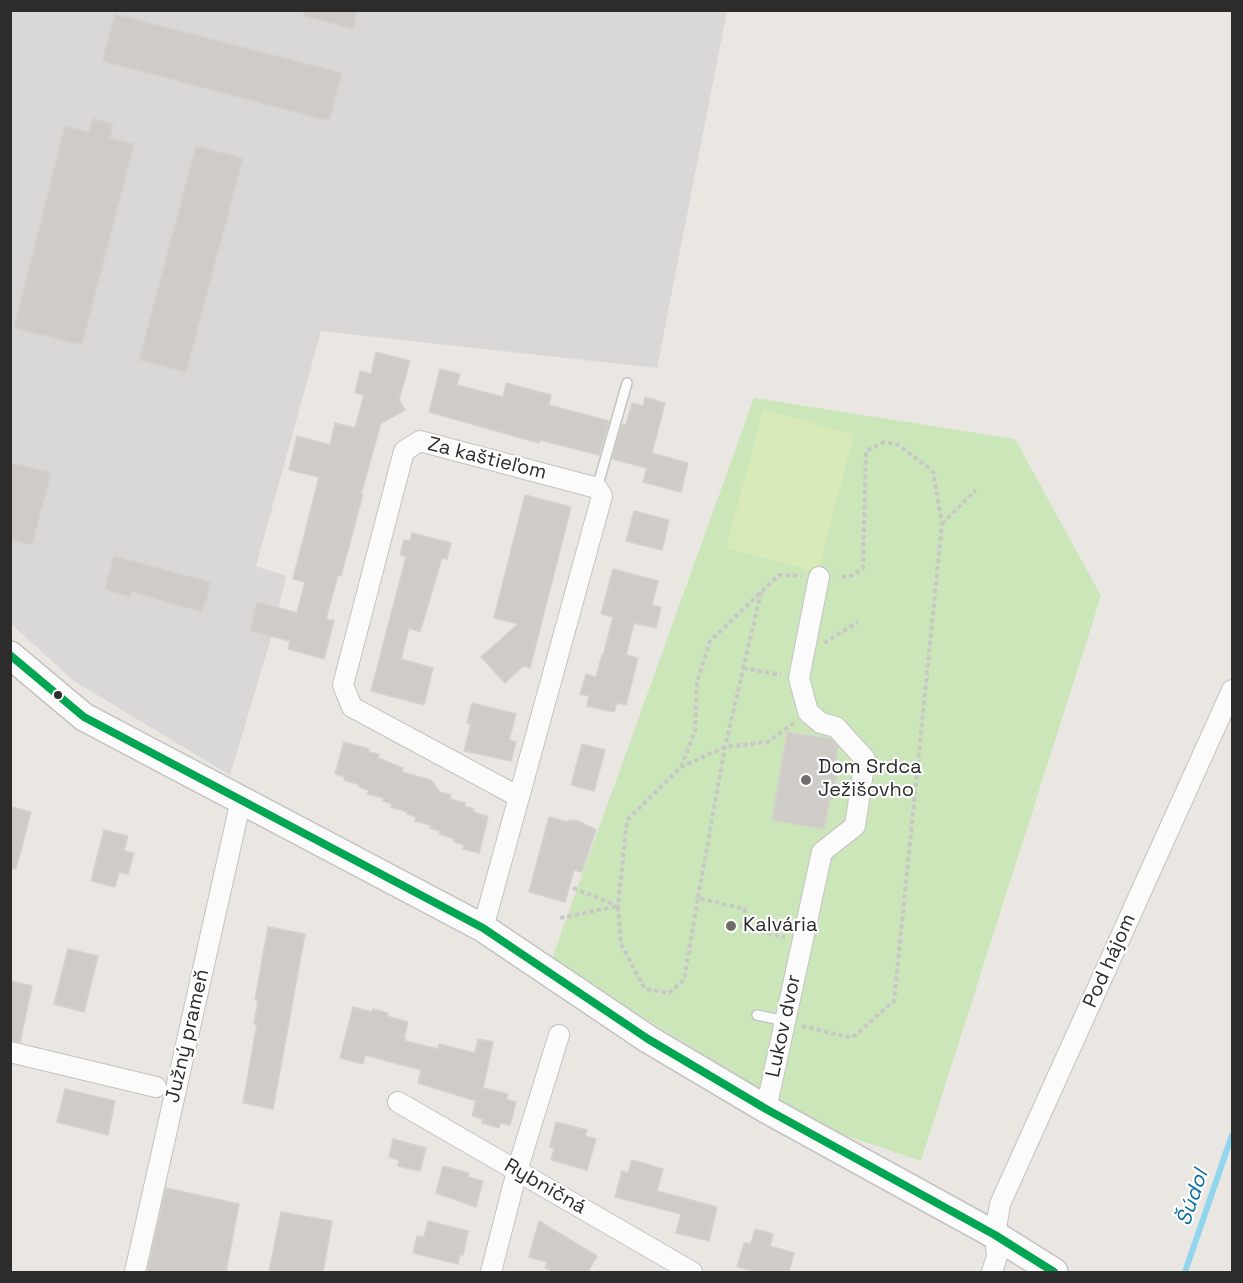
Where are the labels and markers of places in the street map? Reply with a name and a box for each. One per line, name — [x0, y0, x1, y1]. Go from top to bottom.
unlabelled marker — [52, 689, 64, 701]
place label: Dom Srdca Ježišovho — [818, 756, 922, 803]
marker: Dom Srdca Ježišovho — [799, 773, 813, 787]
place label: Kalvária — [743, 914, 818, 938]
marker: Kalvária — [724, 919, 738, 933]

